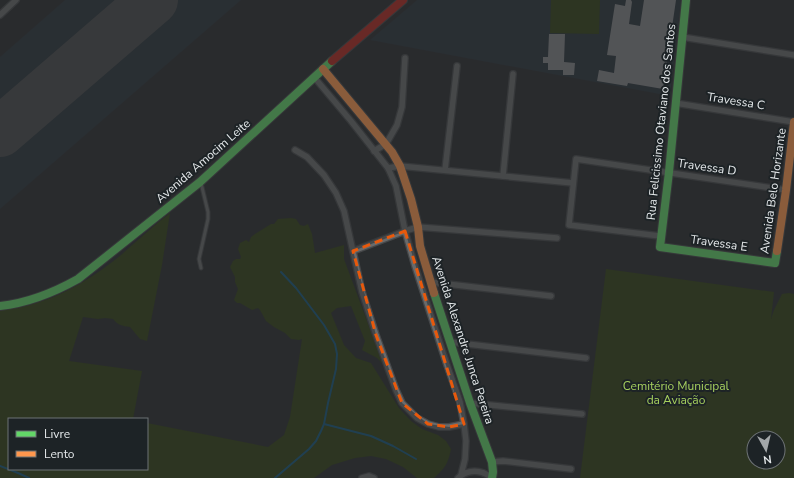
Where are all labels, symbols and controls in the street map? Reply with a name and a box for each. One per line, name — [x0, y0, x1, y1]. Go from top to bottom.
street label: Rua Felicissimo Otaviano dos Santos — [643, 23, 679, 221]
street label: Travessa C — [706, 89, 766, 113]
street label: Avenida Amocim Leite — [152, 115, 254, 207]
street label: Avenida Belo Horizante — [756, 127, 790, 255]
street label: Travessa D — [677, 155, 738, 179]
street label: Travessa E — [690, 231, 748, 255]
street label: Avenida Alexandre Junca Pereira — [428, 254, 498, 426]
park label: Cemitério Municipal da Aviação — [623, 378, 730, 408]
legend — [8, 418, 148, 470]
text: Livre — [44, 426, 70, 442]
north arrow — [746, 430, 786, 470]
text: Lento — [44, 446, 75, 462]
text: N — [762, 451, 772, 467]

